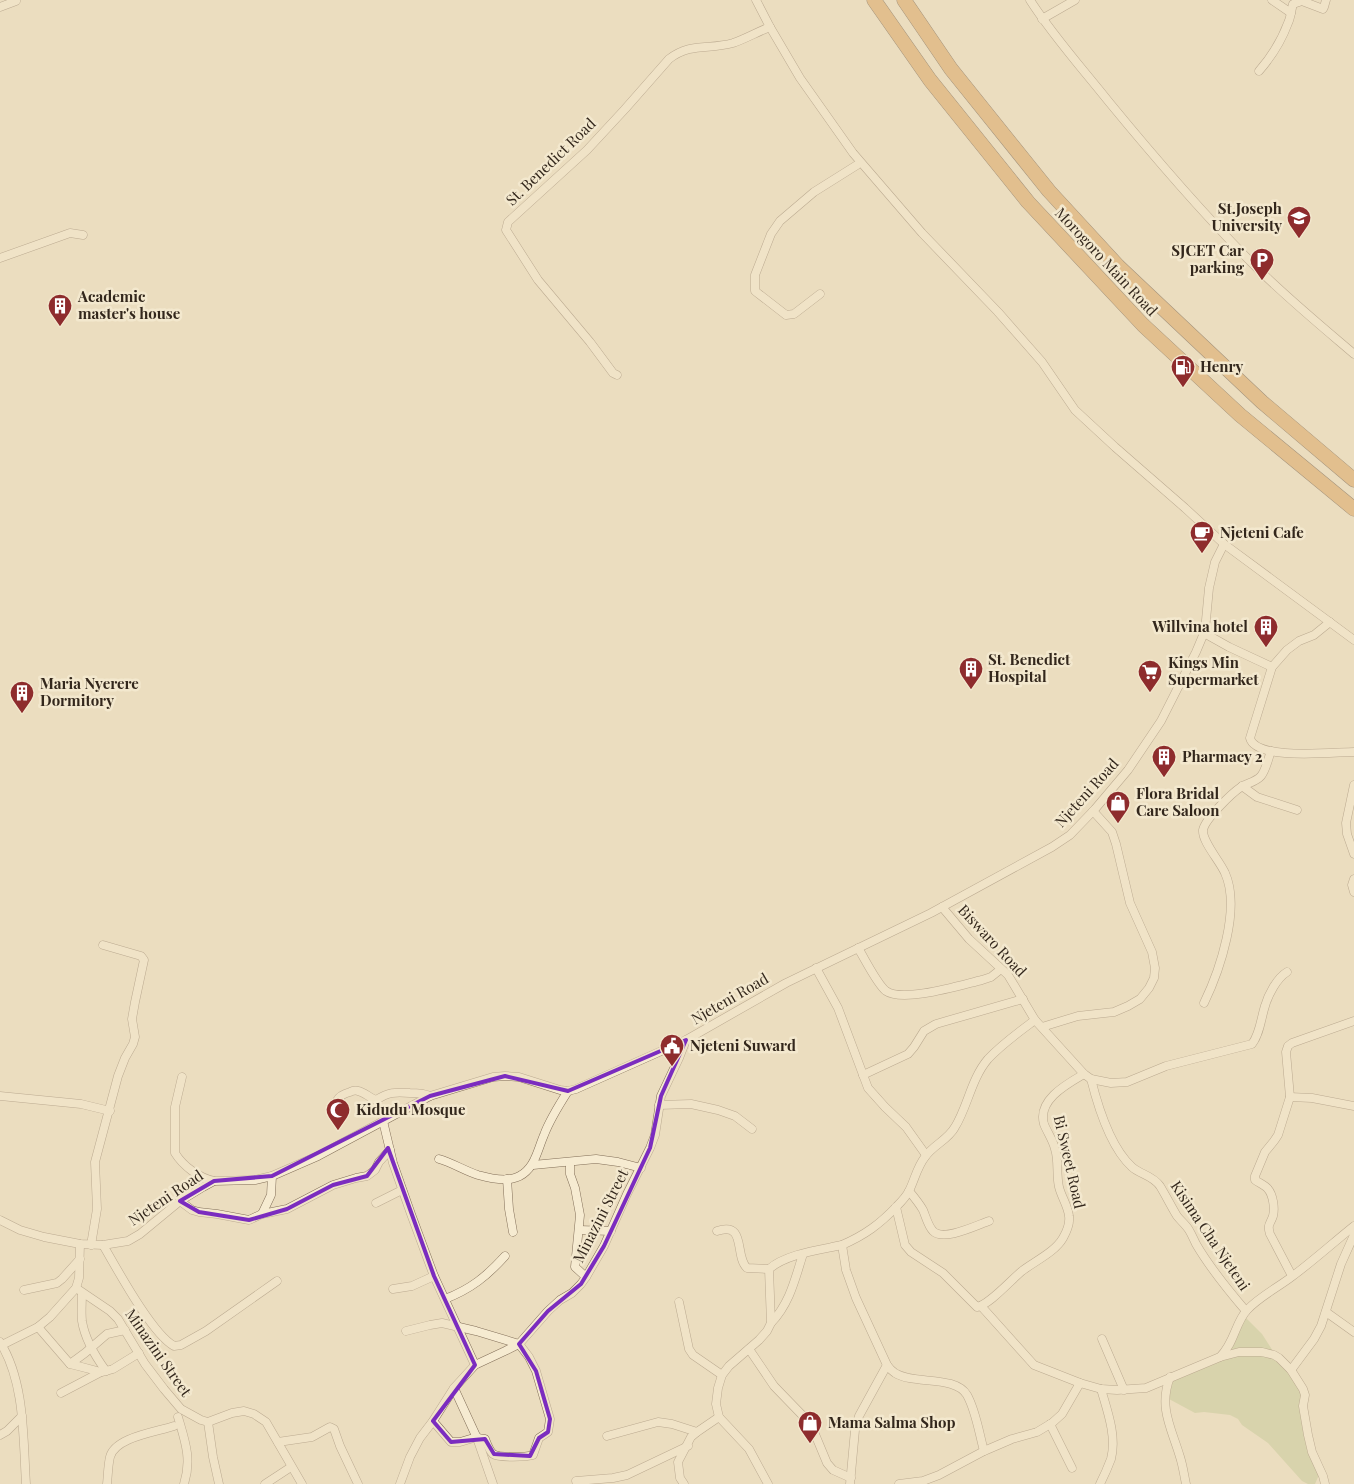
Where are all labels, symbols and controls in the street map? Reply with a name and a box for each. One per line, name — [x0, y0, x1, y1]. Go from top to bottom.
street label: St. Benedict Road — [501, 113, 600, 209]
place label: St.Joseph University — [1211, 198, 1282, 235]
street label: Morogoro Main Road — [1051, 203, 1163, 320]
school or university icon: St.Joseph University — [1286, 205, 1312, 239]
place label: SJCET Car parking — [1171, 240, 1245, 277]
parking icon: SJCET Car parking — [1249, 247, 1275, 281]
place label: Academic master's house — [77, 286, 181, 323]
building icon: Academic master's house — [47, 293, 73, 327]
fuel station icon: Henry — [1170, 354, 1196, 388]
place label: Henry — [1200, 356, 1243, 376]
cafe icon: Njeteni Cafe — [1189, 520, 1215, 554]
place label: Njeteni Cafe — [1220, 522, 1304, 542]
building icon: Willvina hotel — [1253, 614, 1279, 648]
place label: Willvina hotel — [1151, 616, 1248, 636]
place label: St. Benedict Hospital — [988, 649, 1071, 686]
place label: Kings Min Supermarket — [1168, 652, 1259, 689]
building icon: St. Benedict Hospital — [958, 656, 984, 690]
supermarket icon: Kings Min Supermarket — [1137, 659, 1163, 693]
place label: Maria Nyerere Dormitory — [40, 673, 139, 710]
building icon: Maria Nyerere Dormitory — [9, 680, 35, 714]
building icon: Pharmacy 2 — [1151, 744, 1177, 778]
place label: Pharmacy 2 — [1182, 746, 1263, 766]
street label: Njeteni Road — [1050, 753, 1123, 831]
place label: Flora Bridal Care Saloon — [1136, 783, 1220, 820]
shop icon: Flora Bridal Care Saloon — [1105, 790, 1131, 824]
street label: Biswaro Road — [954, 900, 1032, 981]
street label: Njeteni Road — [687, 968, 772, 1028]
public building icon: Njeteni Suward — [659, 1033, 685, 1067]
place label: Njeteni Suward — [690, 1035, 796, 1055]
mosque icon: Kidudu Mosque — [325, 1097, 351, 1131]
place label: Kidudu Mosque — [356, 1099, 466, 1119]
street label: Bi Sweet Road — [1050, 1113, 1090, 1211]
street label: Njeteni Road — [124, 1165, 207, 1230]
street label: Minazini Street — [568, 1165, 633, 1266]
street label: Kisima Cha Njeteni — [1167, 1177, 1255, 1295]
street label: Minazini Street — [121, 1305, 197, 1401]
shop icon: Mama Salma Shop — [797, 1410, 823, 1444]
place label: Mama Salma Shop — [828, 1412, 956, 1432]

